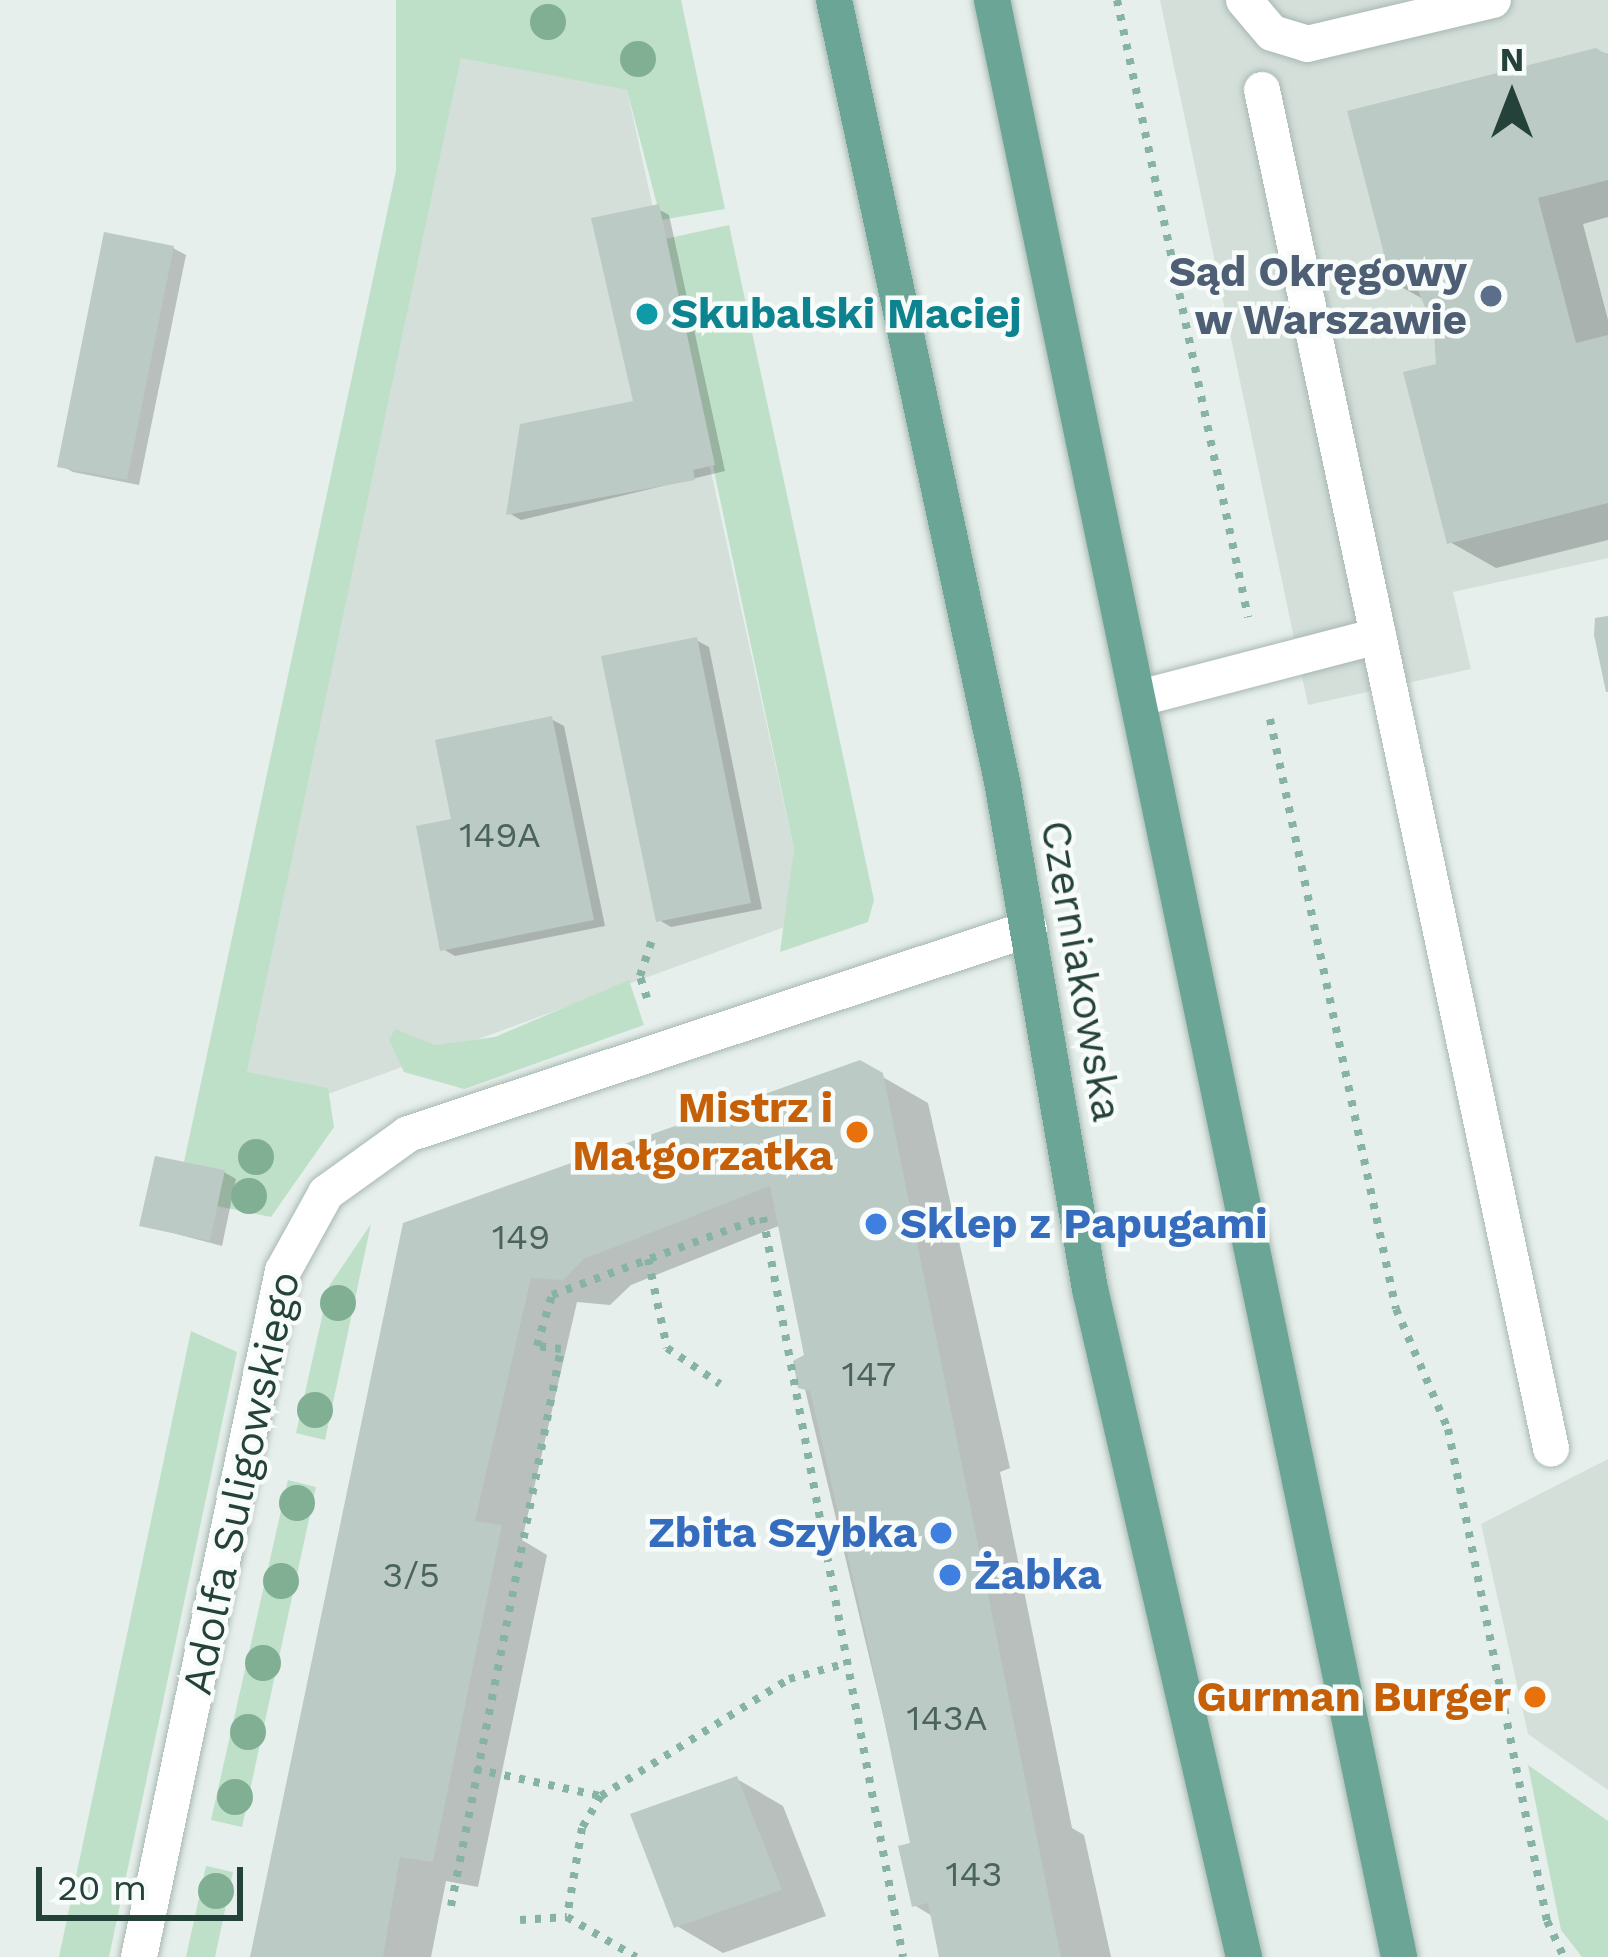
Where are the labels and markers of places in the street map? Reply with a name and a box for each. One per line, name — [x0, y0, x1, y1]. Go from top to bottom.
place label: Sąd Okręgowy w Warszawie — [1169, 247, 1467, 346]
marker: Sąd Okręgowy w Warszawie — [1478, 283, 1504, 309]
place label: Skubalski Maciej — [671, 289, 1022, 339]
marker: Skubalski Maciej — [634, 301, 660, 327]
place label: Mistrz i Małgorzatka — [572, 1083, 833, 1182]
marker: Mistrz i Małgorzatka — [844, 1119, 870, 1145]
place label: Sklep z Papugami — [900, 1199, 1268, 1249]
marker: Sklep z Papugami — [863, 1211, 889, 1237]
place label: Zbita Szybka — [648, 1508, 917, 1558]
marker: Zbita Szybka — [928, 1520, 954, 1546]
place label: Żabka — [974, 1550, 1102, 1600]
marker: Żabka — [937, 1562, 963, 1588]
place label: Gurman Burger — [1196, 1672, 1511, 1722]
marker: Gurman Burger — [1522, 1684, 1548, 1710]

